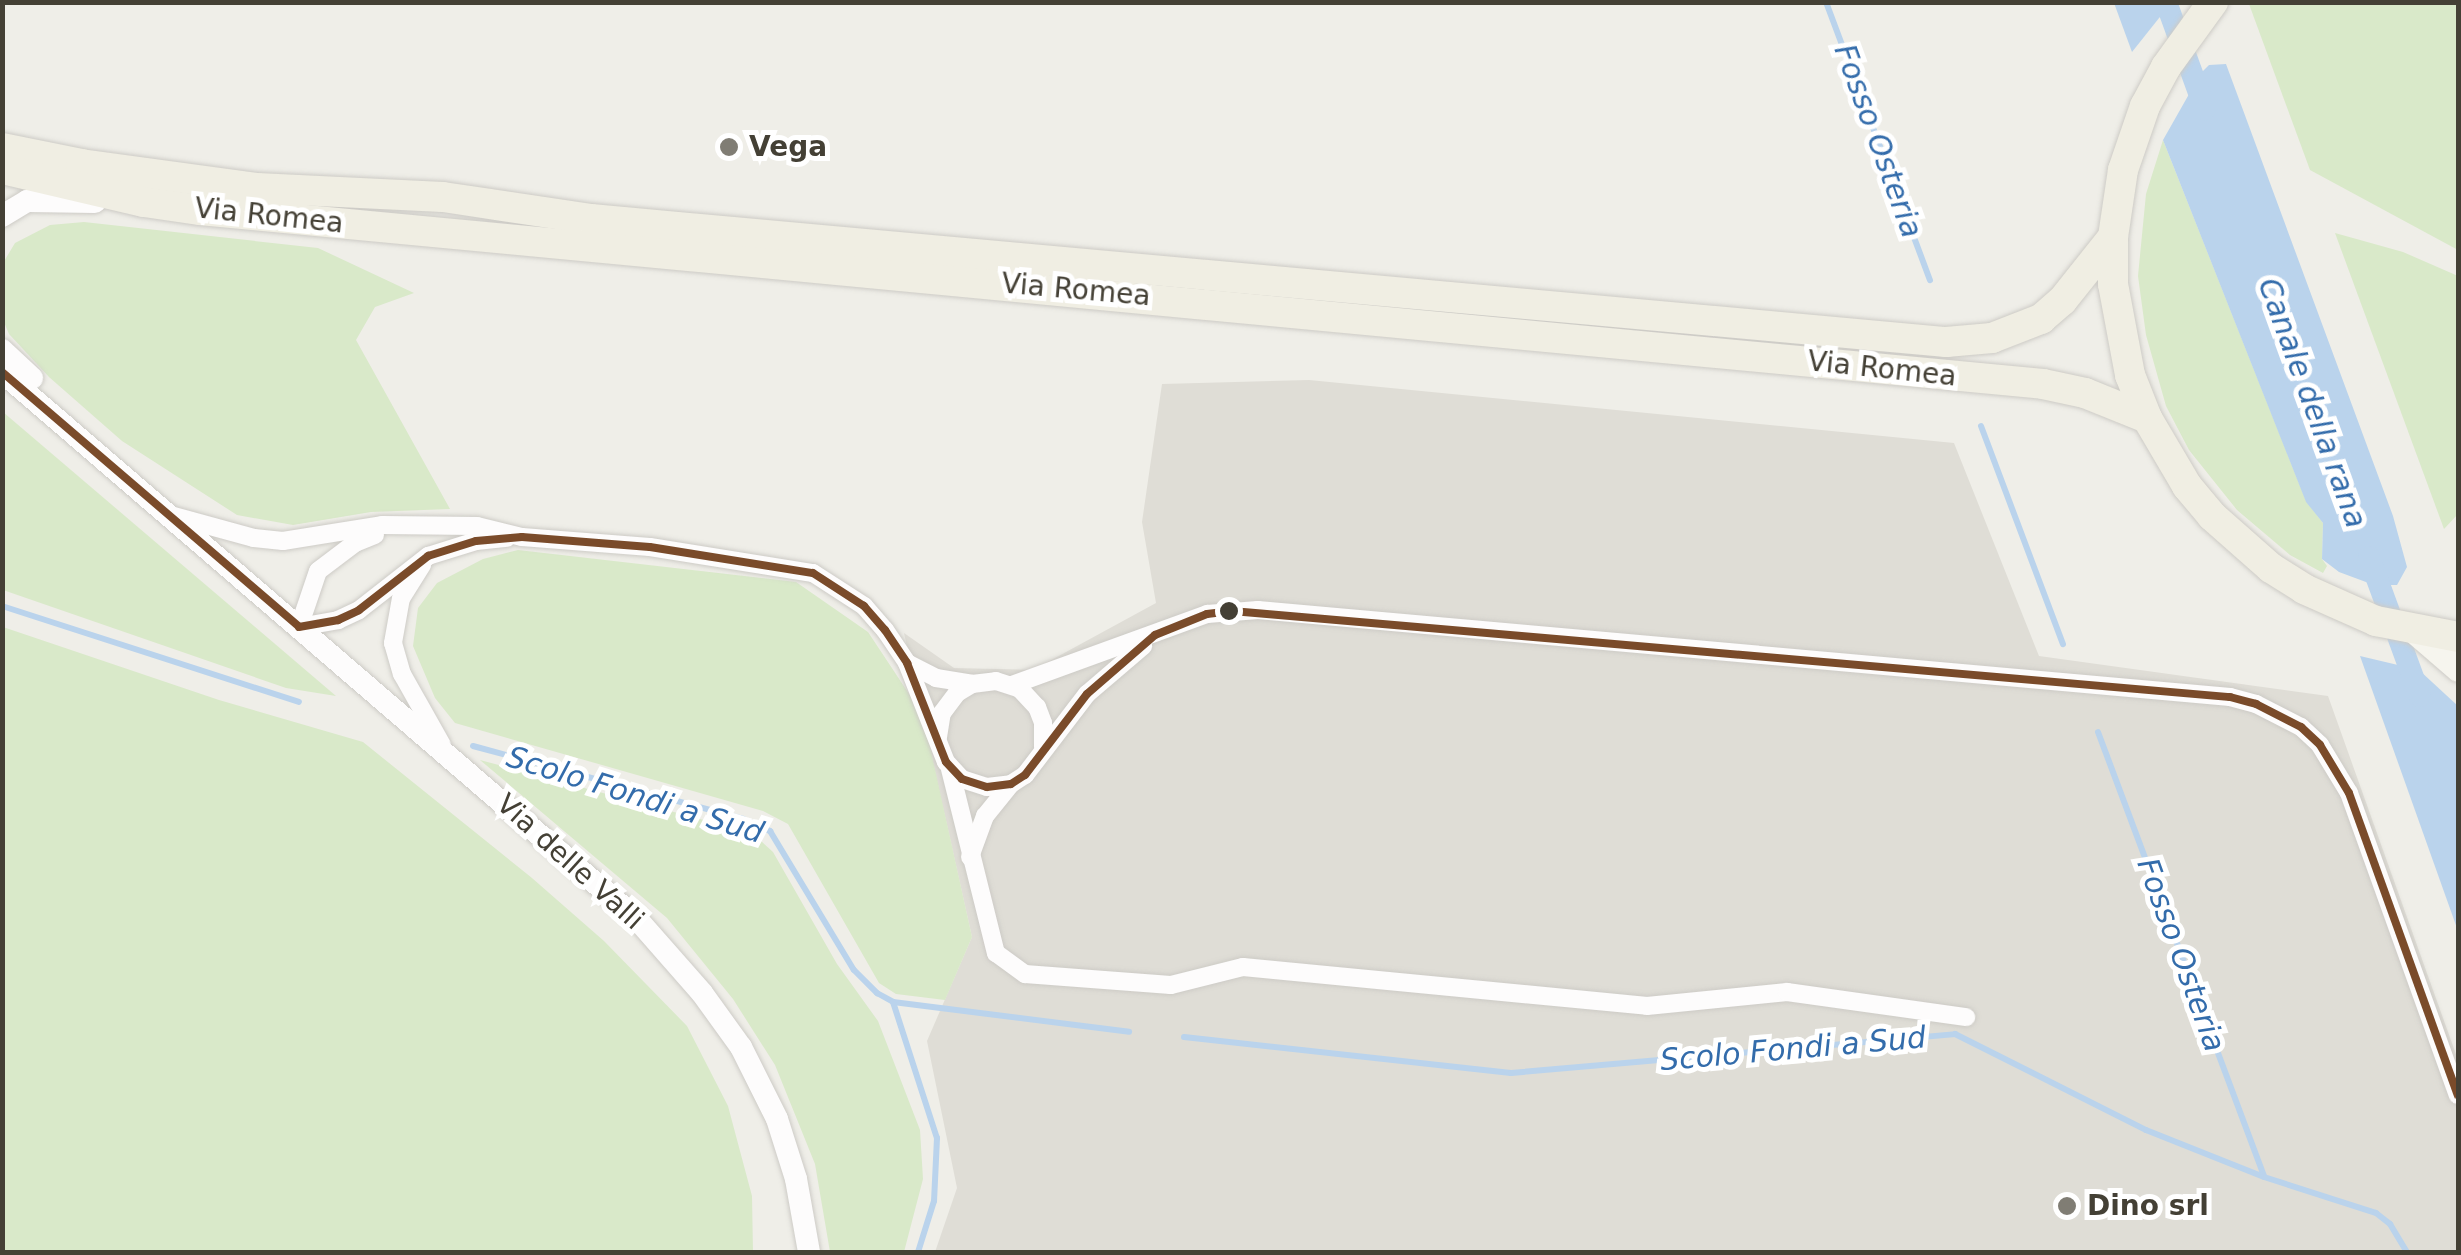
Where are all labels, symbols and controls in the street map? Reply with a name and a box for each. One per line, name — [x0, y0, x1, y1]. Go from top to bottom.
water label: Fosso Osteria — [1826, 39, 1930, 243]
place label: Vega — [749, 130, 827, 164]
marker: Vega — [718, 136, 740, 158]
street label: Via Romea — [193, 191, 345, 241]
street label: Via Romea — [1000, 267, 1152, 313]
water label: Canale della rana — [2250, 273, 2374, 533]
street label: Via Romea — [1806, 344, 1958, 394]
unlabelled marker — [1219, 601, 1239, 621]
water label: Scolo Fondi a Sud — [502, 739, 768, 851]
street label: Via delle Valli — [489, 787, 651, 937]
water label: Fosso Osteria — [2129, 853, 2233, 1057]
water label: Scolo Fondi a Sud — [1659, 1019, 1927, 1079]
place label: Dino srl — [2087, 1189, 2209, 1223]
marker: Dino srl — [2056, 1195, 2078, 1217]

